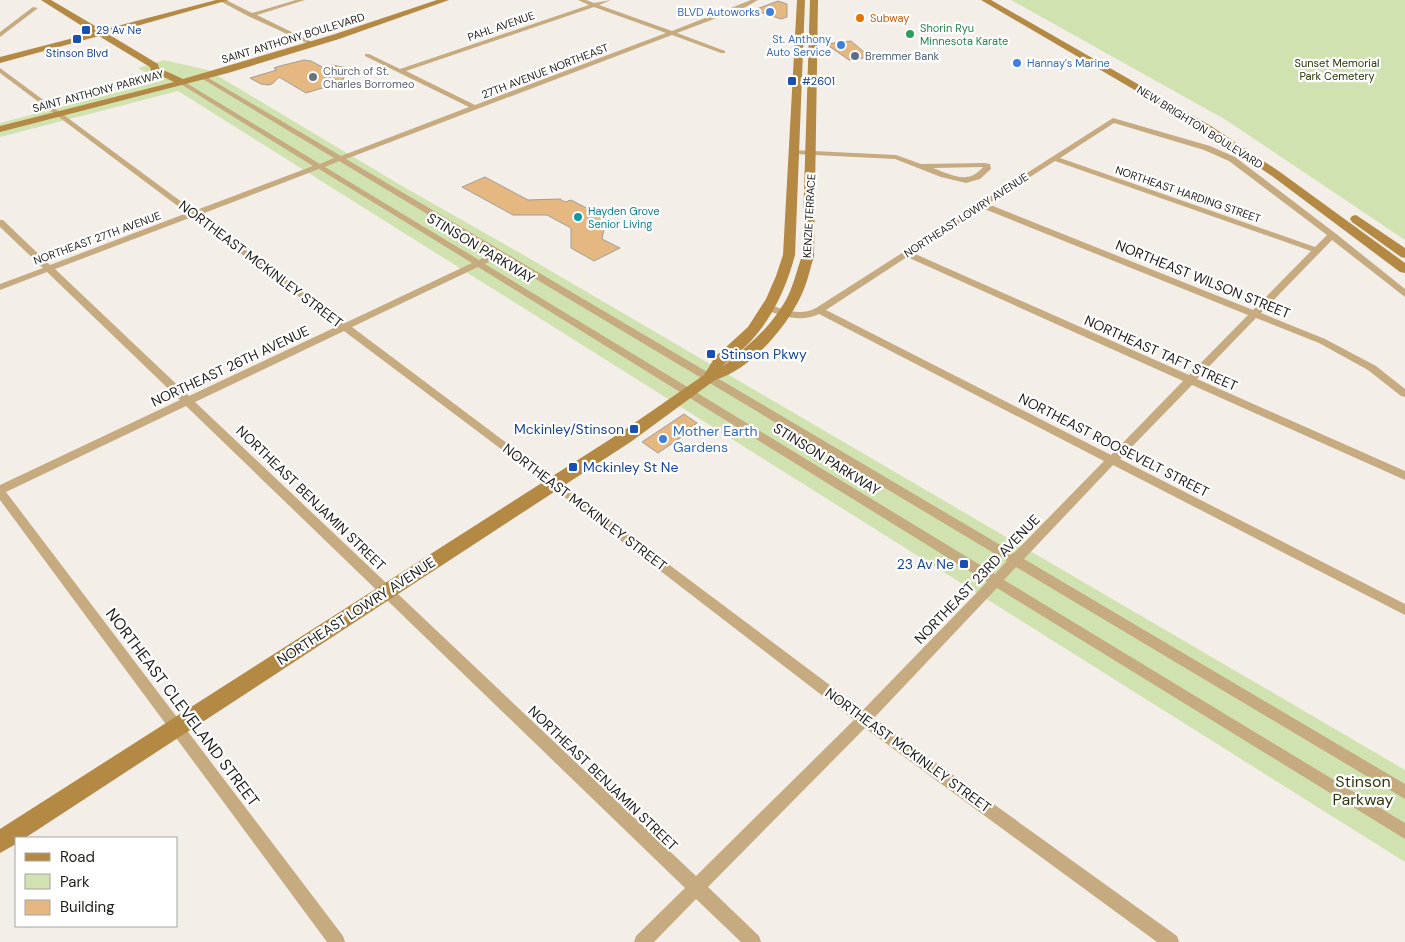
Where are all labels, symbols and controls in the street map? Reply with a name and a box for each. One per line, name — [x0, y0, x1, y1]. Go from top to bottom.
place label: BLVD Autoworks — [678, 5, 760, 19]
marker: BLVD Autoworks — [764, 6, 776, 18]
street label: PAHL AVENUE — [466, 8, 536, 44]
street label: SAINT ANTHONY BOULEVARD — [220, 9, 367, 66]
place label: Subway — [870, 11, 910, 25]
marker: Subway — [854, 12, 866, 24]
place label: Shorin Ryu Minnesota Karate — [920, 21, 1008, 48]
place label: 29 Av Ne — [96, 23, 141, 37]
marker: 29 Av Ne — [80, 24, 92, 36]
marker: Shorin Ryu Minnesota Karate — [904, 28, 916, 40]
place label: St. Anthony Auto Service — [766, 32, 831, 59]
marker: Stinson Blvd — [71, 33, 83, 45]
marker: St. Anthony Auto Service — [835, 39, 847, 51]
street label: 27TH AVENUE NORTHEAST — [480, 40, 610, 102]
place label: Stinson Blvd — [46, 46, 108, 60]
place label: Bremmer Bank — [865, 49, 940, 63]
marker: Bremmer Bank — [849, 50, 861, 62]
place label: Hannay's Marine — [1027, 56, 1110, 70]
park label: Sunset Memorial Park Cemetery — [1295, 56, 1379, 83]
marker: Hannay's Marine — [1011, 57, 1023, 69]
place label: Church of St. Charles Borromeo — [323, 64, 415, 91]
street label: SAINT ANTHONY PARKWAY — [31, 67, 166, 115]
marker: Church of St. Charles Borromeo — [307, 71, 319, 83]
place label: #2601 — [802, 74, 835, 88]
marker: #2601 — [786, 75, 798, 87]
street label: NEW BRIGHTON BOULEVARD — [1134, 82, 1266, 172]
street label: NORTHEAST HARDING STREET — [1113, 162, 1263, 226]
street label: NORTHEAST LOWRY AVENUE — [901, 170, 1031, 260]
street label: KENZIE TERRACE — [800, 174, 818, 258]
street label: NORTHEAST MCKINLEY STREET — [175, 196, 347, 332]
place label: Hayden Grove Senior Living — [588, 204, 660, 231]
street label: NORTHEAST 27TH AVENUE — [31, 208, 163, 268]
street label: STINSON PARKWAY — [424, 209, 538, 287]
marker: Hayden Grove Senior Living — [572, 211, 584, 223]
street label: NORTHEAST WILSON STREET — [1113, 236, 1293, 322]
street label: NORTHEAST TAFT STREET — [1082, 311, 1240, 395]
street label: NORTHEAST 26TH AVENUE — [148, 321, 312, 411]
place label: Stinson Pkwy — [721, 345, 807, 363]
marker: Stinson Pkwy — [705, 348, 717, 360]
street label: NORTHEAST ROOSEVELT STREET — [1016, 389, 1212, 501]
street label: STINSON PARKWAY — [770, 419, 884, 499]
place label: Mckinley/Stinson — [514, 420, 624, 438]
street label: NORTHEAST BENJAMIN STREET — [232, 422, 390, 574]
place label: Mother Earth Gardens — [673, 422, 757, 456]
marker: Mckinley/Stinson — [628, 423, 640, 435]
marker: Mother Earth Gardens — [657, 433, 669, 445]
street label: NORTHEAST MCKINLEY STREET — [499, 439, 671, 575]
place label: Mckinley St Ne — [583, 458, 679, 476]
marker: Mckinley St Ne — [567, 461, 579, 473]
street label: NORTHEAST 23RD AVENUE — [910, 511, 1044, 647]
street label: NORTHEAST LOWRY AVENUE — [273, 553, 439, 669]
place label: 23 Av Ne — [897, 555, 954, 573]
marker: 23 Av Ne — [958, 558, 970, 570]
street label: NORTHEAST CLEVELAND STREET — [101, 604, 264, 811]
street label: NORTHEAST MCKINLEY STREET — [822, 684, 995, 816]
street label: NORTHEAST BENJAMIN STREET — [524, 702, 682, 854]
park label: Stinson Parkway — [1333, 771, 1394, 810]
legend — [15, 837, 178, 927]
text: Road — [60, 847, 95, 867]
text: Park — [60, 872, 90, 892]
text: Building — [60, 897, 115, 917]

